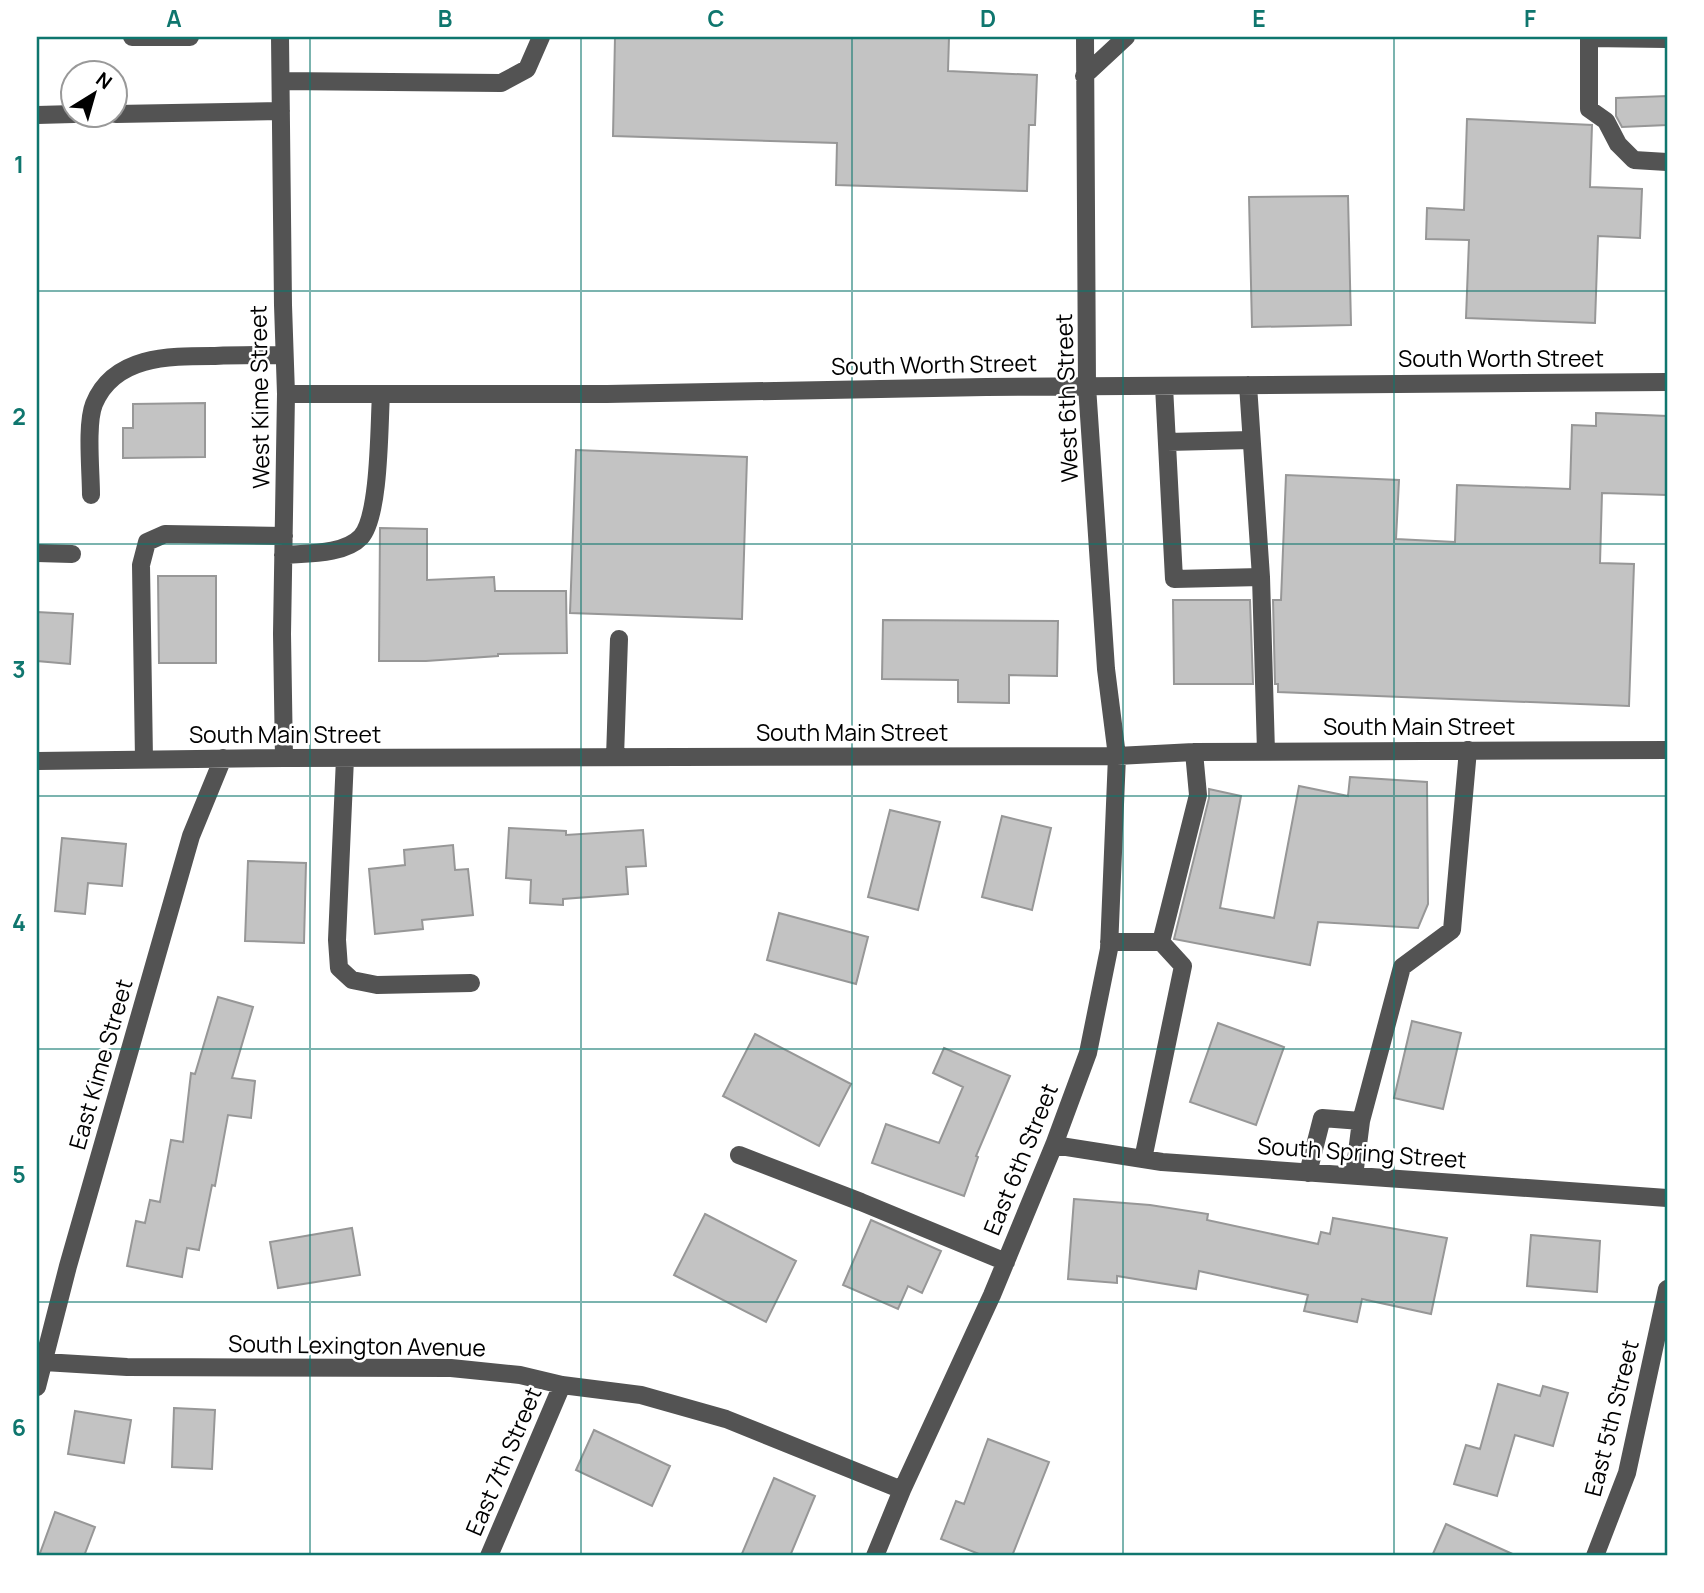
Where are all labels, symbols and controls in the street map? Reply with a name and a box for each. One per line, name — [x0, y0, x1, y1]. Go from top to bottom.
text: A — [166, 2, 182, 34]
text: B — [438, 2, 452, 34]
text: C — [708, 2, 725, 34]
text: D — [980, 2, 996, 34]
text: E — [1252, 2, 1266, 34]
text: F — [1524, 2, 1536, 34]
north arrow — [60, 60, 130, 130]
text: N — [91, 66, 118, 95]
text: 1 — [14, 148, 24, 180]
street label: West Kime Street — [241, 305, 277, 489]
street label: West 6th Street — [1047, 313, 1085, 483]
street label: South Worth Street — [1398, 342, 1604, 374]
street label: South Worth Street — [831, 346, 1037, 382]
text: 2 — [12, 400, 26, 432]
text: 3 — [12, 653, 26, 685]
street label: South Main Street — [1323, 710, 1515, 742]
street label: South Main Street — [756, 716, 948, 748]
street label: South Main Street — [189, 718, 381, 750]
text: 4 — [12, 906, 26, 938]
street label: East Kime Street — [60, 975, 140, 1153]
street label: East 6th Street — [975, 1078, 1065, 1240]
street label: South Spring Street — [1256, 1129, 1468, 1175]
text: 5 — [12, 1158, 26, 1190]
street label: South Lexington Avenue — [228, 1327, 486, 1363]
street label: East 5th Street — [1576, 1336, 1646, 1500]
street label: East 7th Street — [457, 1382, 549, 1540]
text: 6 — [12, 1411, 26, 1443]

